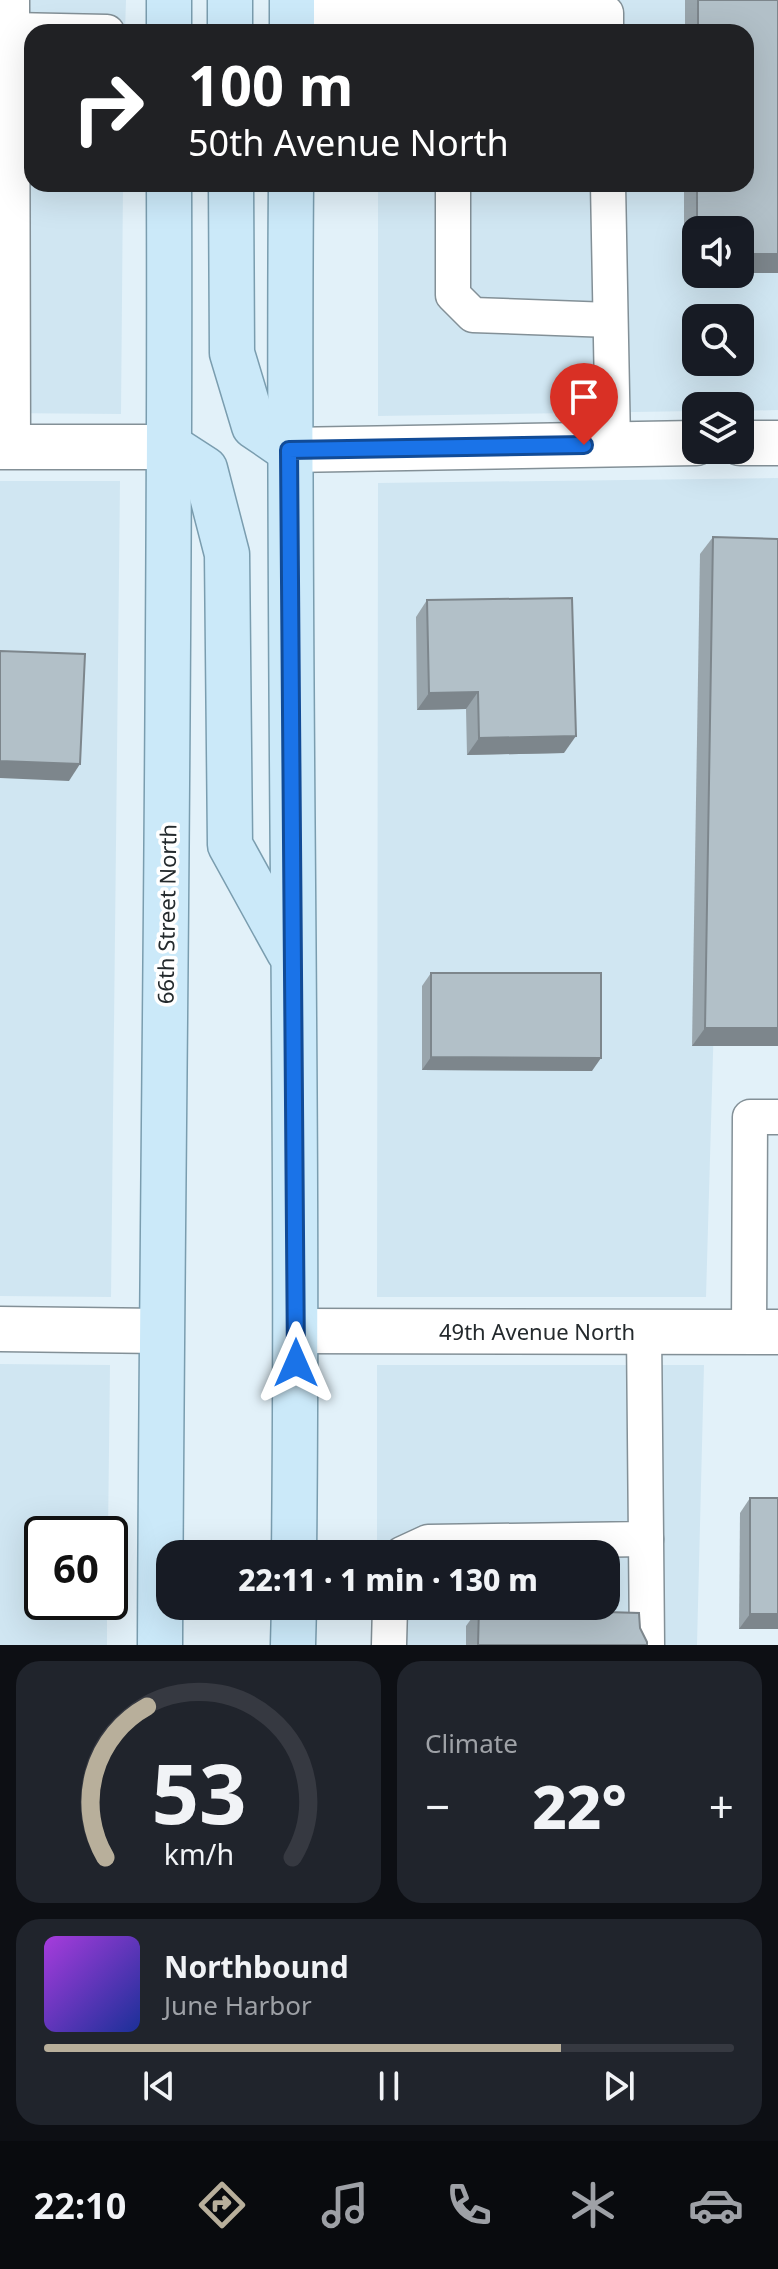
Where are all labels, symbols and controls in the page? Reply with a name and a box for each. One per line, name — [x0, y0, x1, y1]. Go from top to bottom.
text: 100 m — [188, 46, 353, 122]
icon: right — [56, 56, 160, 160]
text: 50th Avenue North — [188, 118, 509, 167]
map controls — [682, 216, 754, 464]
button: sound — [682, 216, 754, 288]
button: search — [682, 304, 754, 376]
pin — [550, 363, 618, 445]
icon: arrive — [562, 375, 606, 419]
button: layers — [682, 392, 754, 464]
street label: 66th Street North — [149, 824, 183, 1004]
street label: 49th Avenue North — [439, 1316, 635, 1346]
position arrow — [254, 1321, 338, 1405]
speed limit sign: 60 — [24, 1516, 128, 1620]
text: 22:11 · 1 min · 130 m — [238, 1559, 538, 1600]
text: Climate — [425, 1725, 518, 1761]
text: 53 — [151, 1735, 246, 1848]
text: 22° — [532, 1765, 627, 1847]
text: − — [425, 1776, 450, 1836]
text: + — [709, 1776, 734, 1836]
text: km/h — [163, 1834, 234, 1873]
text: Northbound — [164, 1946, 349, 1987]
text: June Harbor — [164, 1987, 312, 2023]
icon: previous — [137, 2064, 181, 2108]
icon: pause — [367, 2064, 411, 2108]
icon: next — [597, 2064, 641, 2108]
icon: directions — [194, 2177, 250, 2233]
icon: music — [317, 2177, 373, 2233]
icon: phone — [441, 2177, 497, 2233]
icon: climate — [565, 2177, 621, 2233]
icon: car — [688, 2177, 744, 2233]
text: 22:10 — [34, 2181, 126, 2230]

